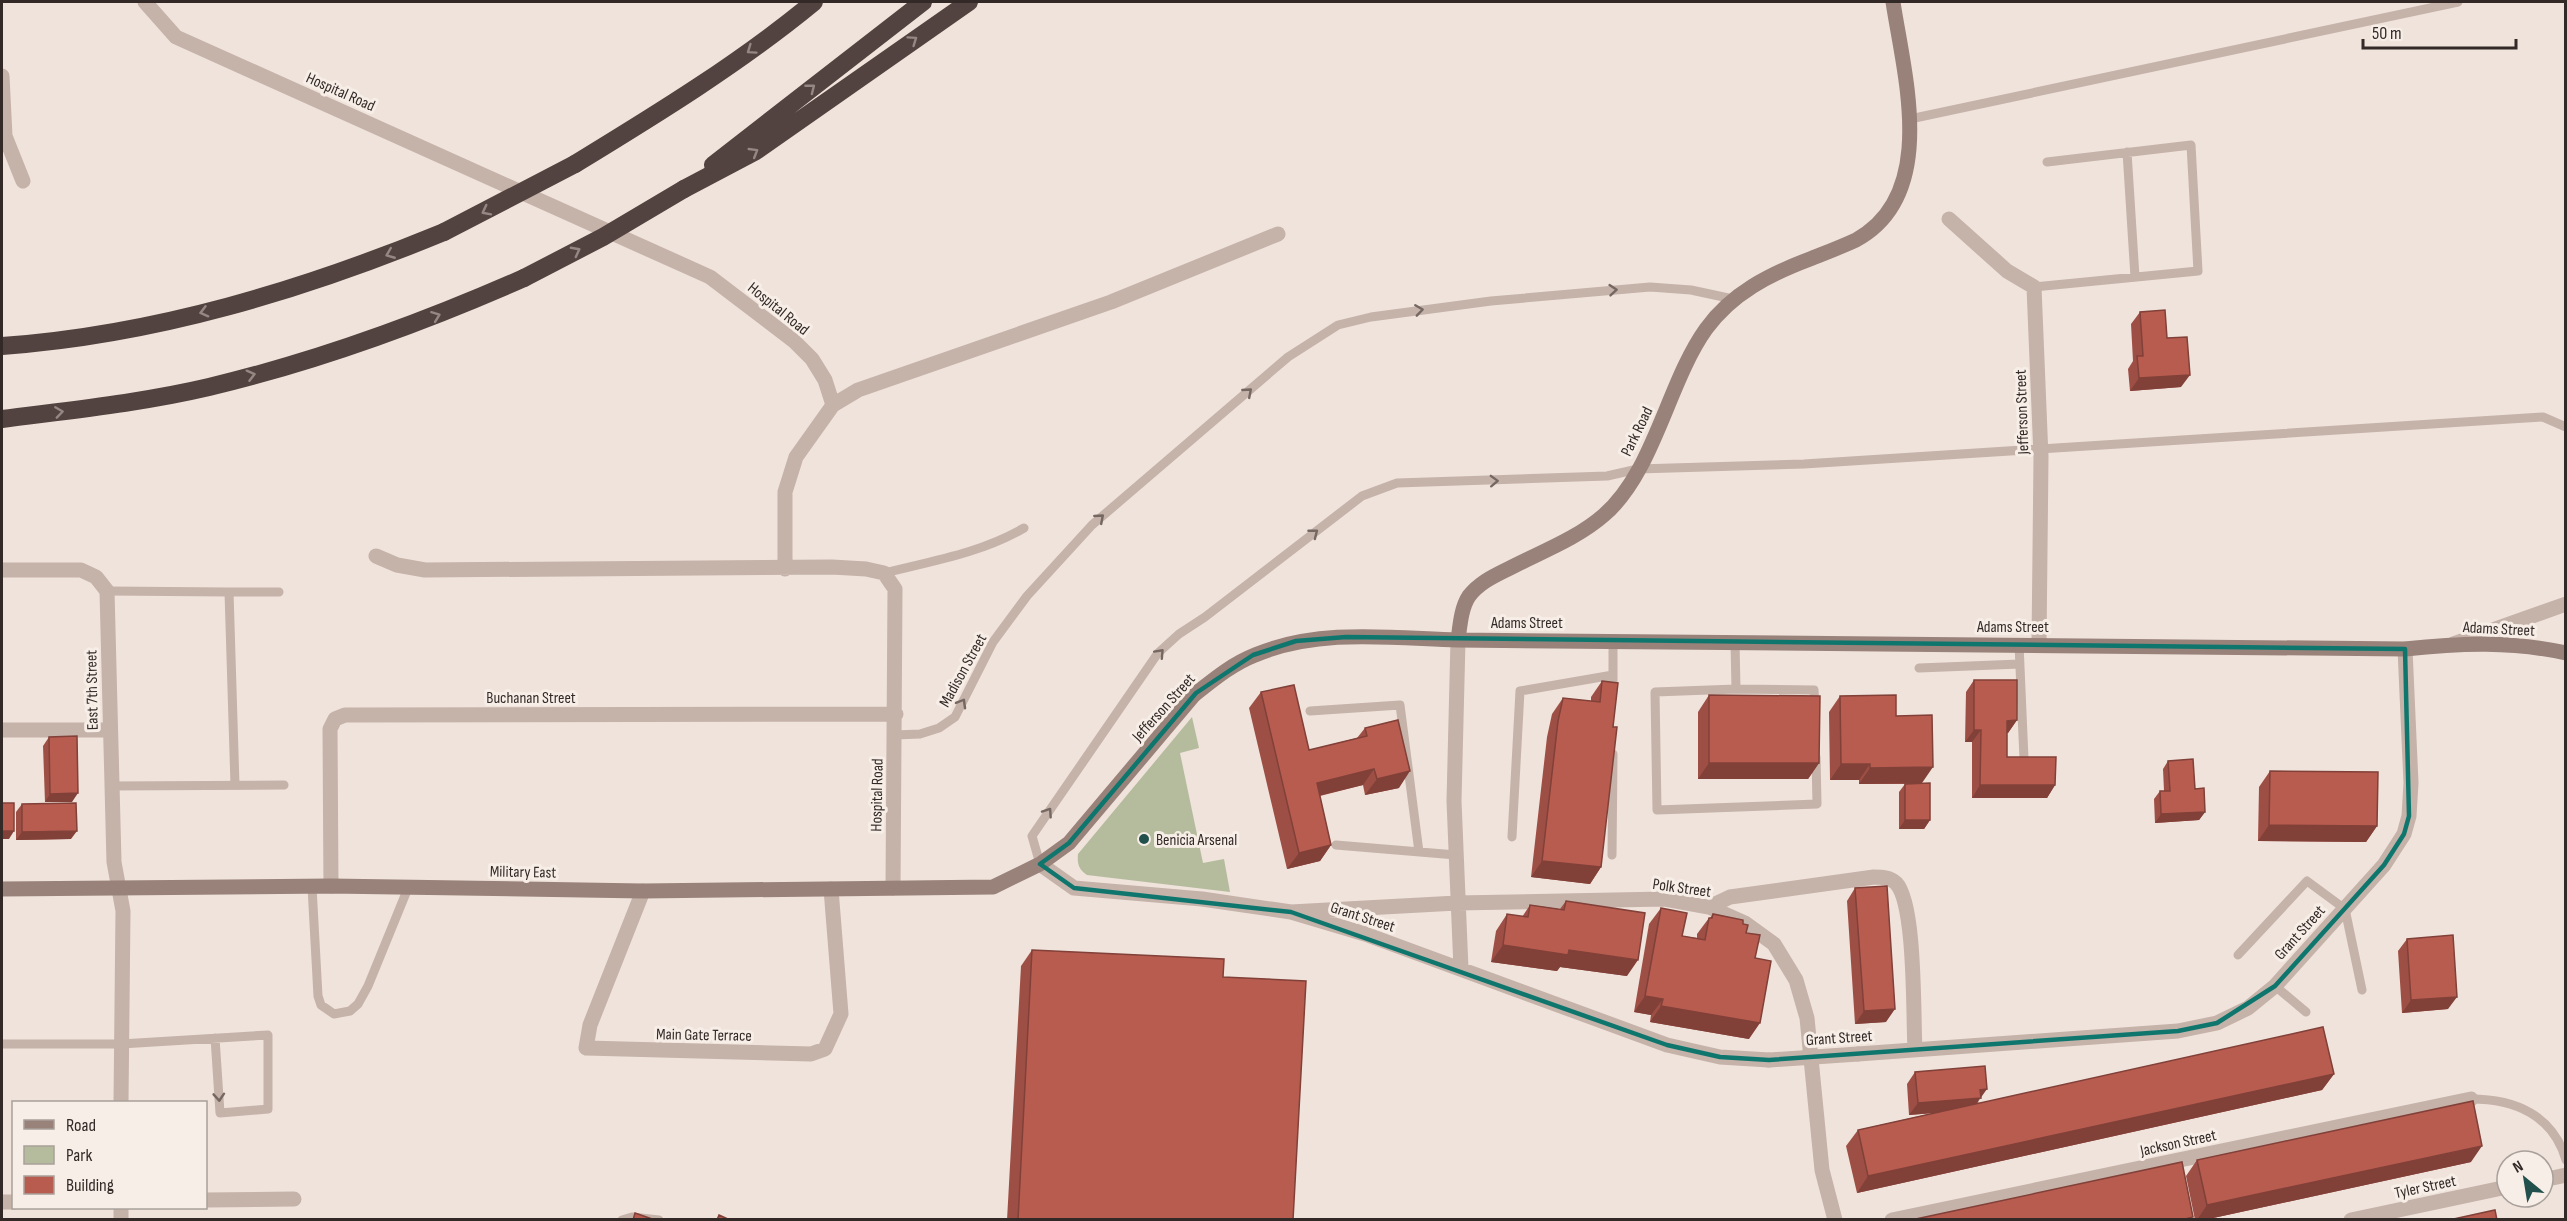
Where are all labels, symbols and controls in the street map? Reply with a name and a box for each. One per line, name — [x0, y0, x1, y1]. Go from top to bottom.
scale bar — [2363, 12, 2516, 50]
text: 50 m — [2372, 23, 2402, 44]
one-way arrow — [906, 36, 917, 47]
one-way arrow — [747, 43, 758, 54]
street label: Hospital Road — [303, 69, 378, 116]
one-way arrow — [805, 84, 816, 95]
one-way arrow — [748, 147, 758, 159]
one-way arrow — [482, 204, 493, 215]
one-way arrow — [386, 247, 397, 259]
one-way arrow — [570, 247, 580, 258]
street label: Hospital Road — [744, 279, 812, 340]
one-way arrow — [1609, 284, 1618, 297]
one-way arrow — [199, 305, 209, 318]
one-way arrow — [1415, 305, 1424, 317]
one-way arrow — [430, 311, 441, 323]
street label: Jefferson Street — [2012, 369, 2034, 456]
one-way arrow — [246, 370, 256, 383]
one-way arrow — [1241, 388, 1252, 399]
street label: Park Road — [1617, 404, 1657, 459]
one-way arrow — [55, 406, 64, 418]
one-way arrow — [1490, 474, 1499, 487]
one-way arrow — [1093, 515, 1104, 526]
one-way arrow — [1307, 529, 1318, 540]
street label: Adams Street — [1490, 614, 1563, 633]
street label: Adams Street — [1976, 618, 2049, 637]
street label: Adams Street — [2462, 618, 2535, 641]
street label: Madison Street — [935, 631, 991, 711]
one-way arrow — [1153, 649, 1164, 659]
street label: East 7th Street — [82, 650, 103, 730]
street label: Jefferson Street — [1128, 670, 1200, 747]
street label: Buchanan Street — [486, 689, 576, 708]
one-way arrow — [955, 699, 967, 709]
street label: Hospital Road — [867, 758, 888, 832]
one-way arrow — [1041, 808, 1052, 819]
place label: Benicia Arsenal — [1156, 831, 1237, 850]
marker: Benicia Arsenal — [1137, 832, 1151, 846]
street label: Military East — [490, 862, 556, 883]
street label: Polk Street — [1651, 875, 1712, 902]
street label: Grant Street — [1328, 898, 1397, 937]
street label: Grant Street — [2271, 902, 2330, 964]
street label: Main Gate Terrace — [656, 1025, 752, 1046]
street label: Grant Street — [1805, 1027, 1873, 1050]
one-way arrow — [213, 1092, 226, 1101]
legend — [12, 1101, 207, 1209]
text: Road — [66, 1115, 96, 1136]
street label: Jackson Street — [2138, 1126, 2218, 1161]
text: Park — [66, 1145, 92, 1166]
north arrow — [2495, 1149, 2555, 1209]
text: N — [2510, 1157, 2527, 1178]
street label: Tyler Street — [2393, 1172, 2458, 1203]
text: Building — [66, 1175, 114, 1196]

